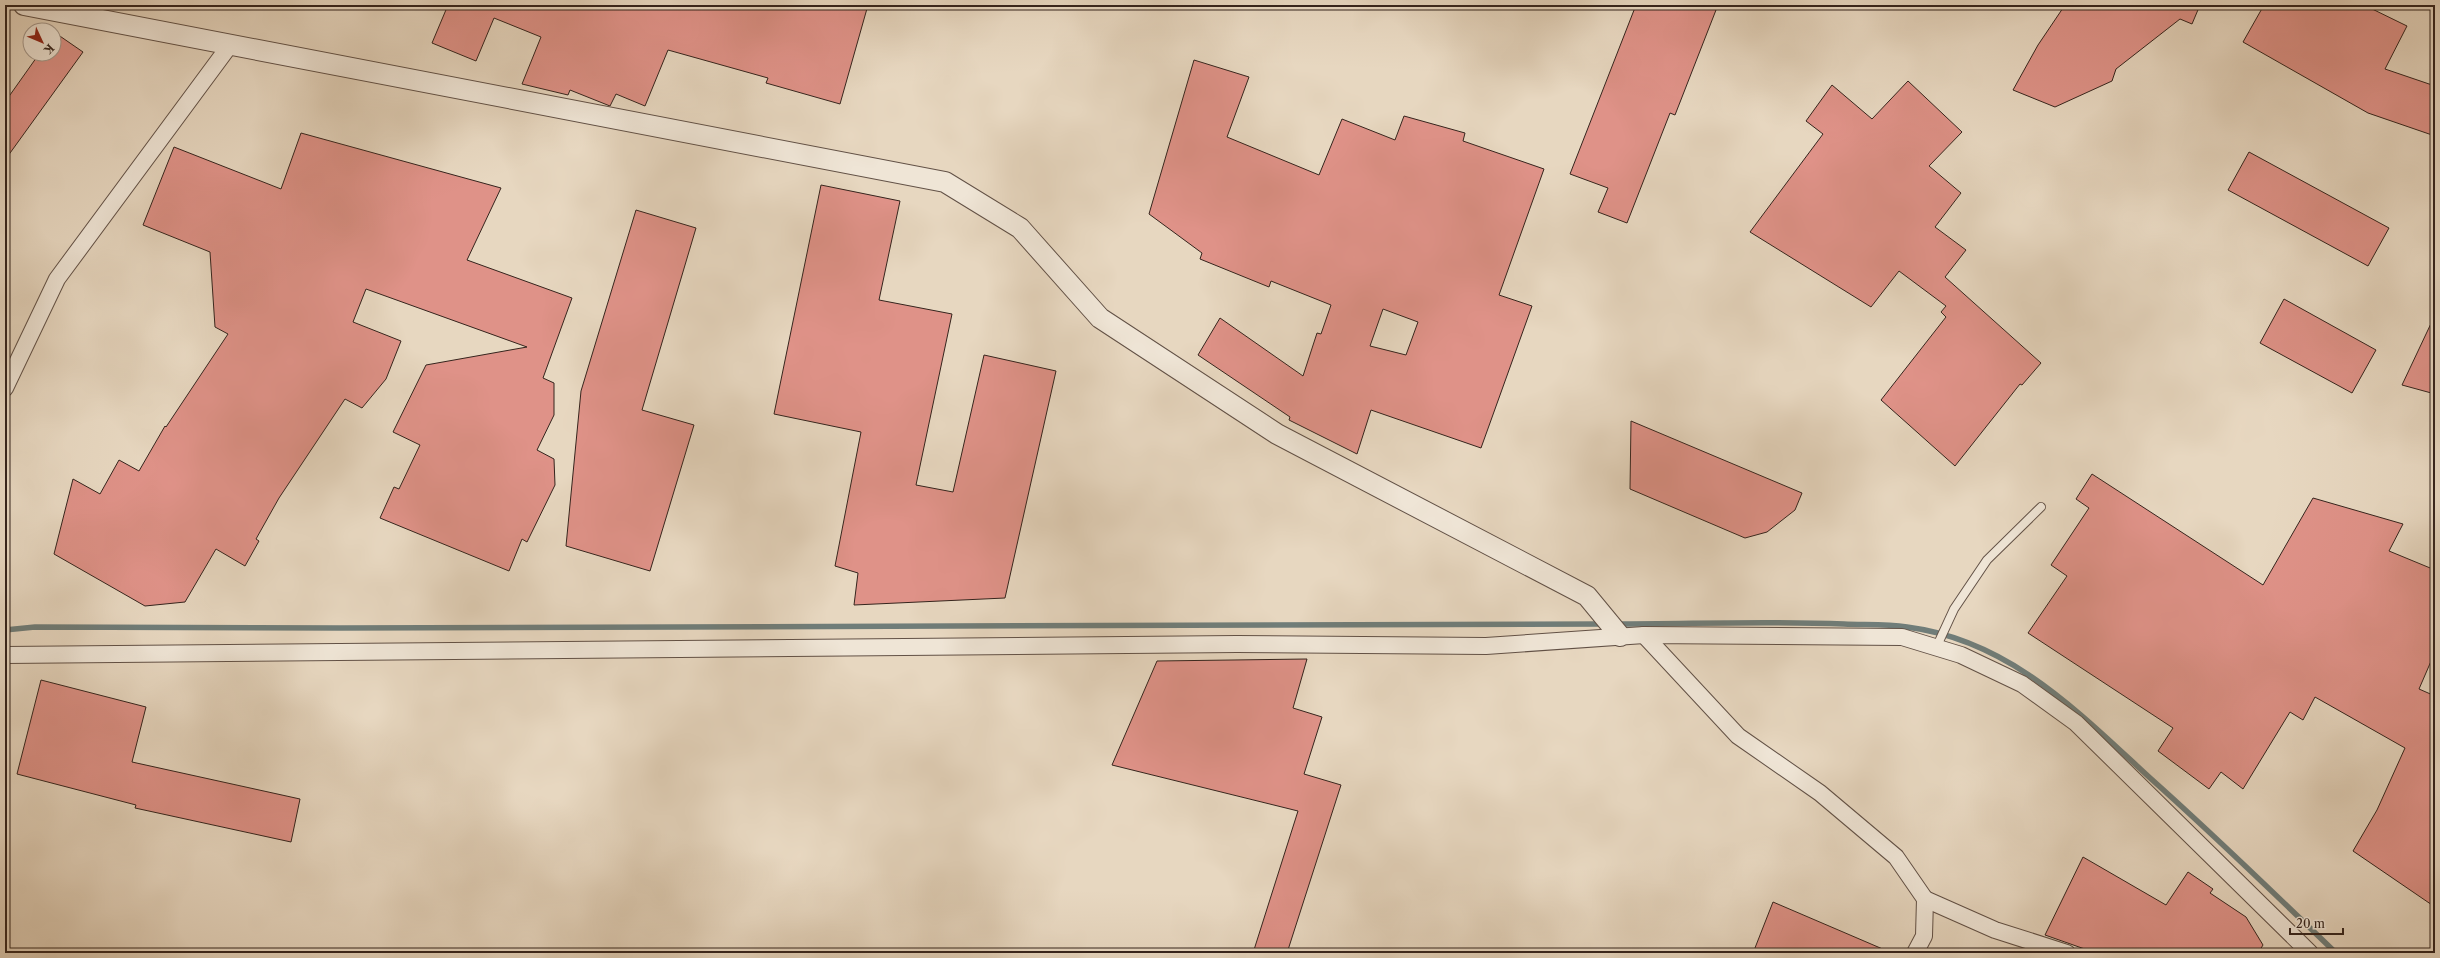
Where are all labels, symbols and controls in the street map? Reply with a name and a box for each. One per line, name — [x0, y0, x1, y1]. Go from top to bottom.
north arrow — [22, 22, 62, 62]
text: K — [40, 41, 57, 58]
scale bar — [2290, 910, 2343, 936]
text: 20 m — [2296, 916, 2325, 931]

